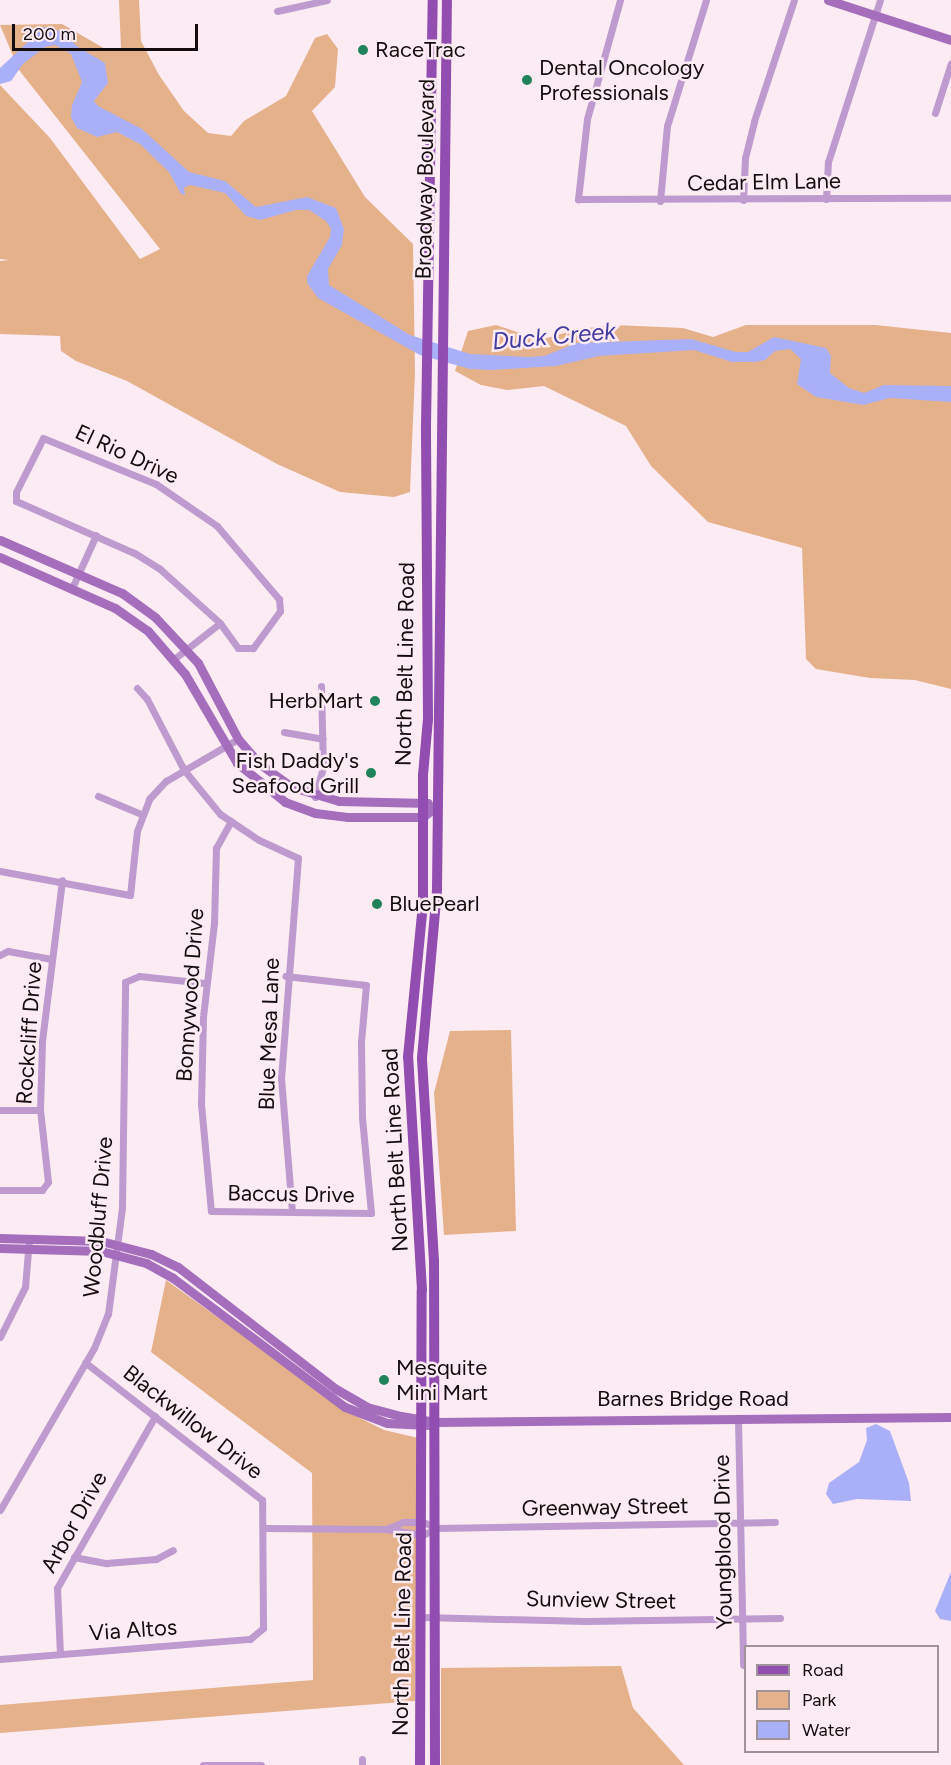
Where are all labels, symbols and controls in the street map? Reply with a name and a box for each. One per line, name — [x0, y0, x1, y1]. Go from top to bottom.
scale bar — [15, 12, 201, 50]
text: 200 m — [23, 23, 76, 45]
place label: RaceTrac — [375, 37, 466, 63]
marker: RaceTrac — [356, 43, 370, 57]
place label: Dental Oncology Professionals — [539, 54, 704, 106]
marker: Dental Oncology Professionals — [520, 73, 534, 87]
street label: Broadway Boulevard — [410, 78, 440, 280]
street label: Cedar Elm Lane — [687, 167, 841, 197]
water label: Duck Creek — [491, 316, 617, 356]
street label: El Rio Drive — [71, 419, 183, 489]
street label: North Belt Line Road — [390, 562, 420, 766]
place label: HerbMart — [269, 688, 363, 714]
marker: HerbMart — [368, 694, 382, 708]
place label: Fish Daddy's Seafood Grill — [231, 747, 359, 798]
marker: Fish Daddy's Seafood Grill — [364, 766, 378, 780]
place label: BluePearl — [389, 891, 480, 917]
marker: BluePearl — [370, 897, 384, 911]
street label: Bonnywood Drive — [171, 907, 209, 1083]
street label: Blue Mesa Lane — [253, 957, 285, 1111]
street label: Rockcliff Drive — [11, 961, 47, 1105]
street label: North Belt Line Road — [376, 1047, 414, 1253]
street label: Woodbluff Drive — [78, 1136, 118, 1298]
street label: Baccus Drive — [227, 1180, 355, 1208]
place label: Mesquite Mini Mart — [396, 1354, 488, 1406]
street label: Blackwillow Drive — [118, 1359, 268, 1485]
marker: Mesquite Mini Mart — [377, 1373, 391, 1387]
street label: Barnes Bridge Road — [597, 1386, 789, 1412]
street label: Youngblood Drive — [708, 1454, 738, 1630]
street label: Arbor Drive — [35, 1467, 113, 1577]
street label: Greenway Street — [521, 1492, 689, 1522]
street label: North Belt Line Road — [387, 1532, 417, 1736]
street label: Sunview Street — [526, 1585, 676, 1615]
street label: Via Altos — [88, 1614, 178, 1646]
legend — [744, 1645, 939, 1753]
text: Road — [802, 1659, 843, 1681]
text: Park — [802, 1689, 836, 1711]
text: Water — [802, 1719, 850, 1741]

